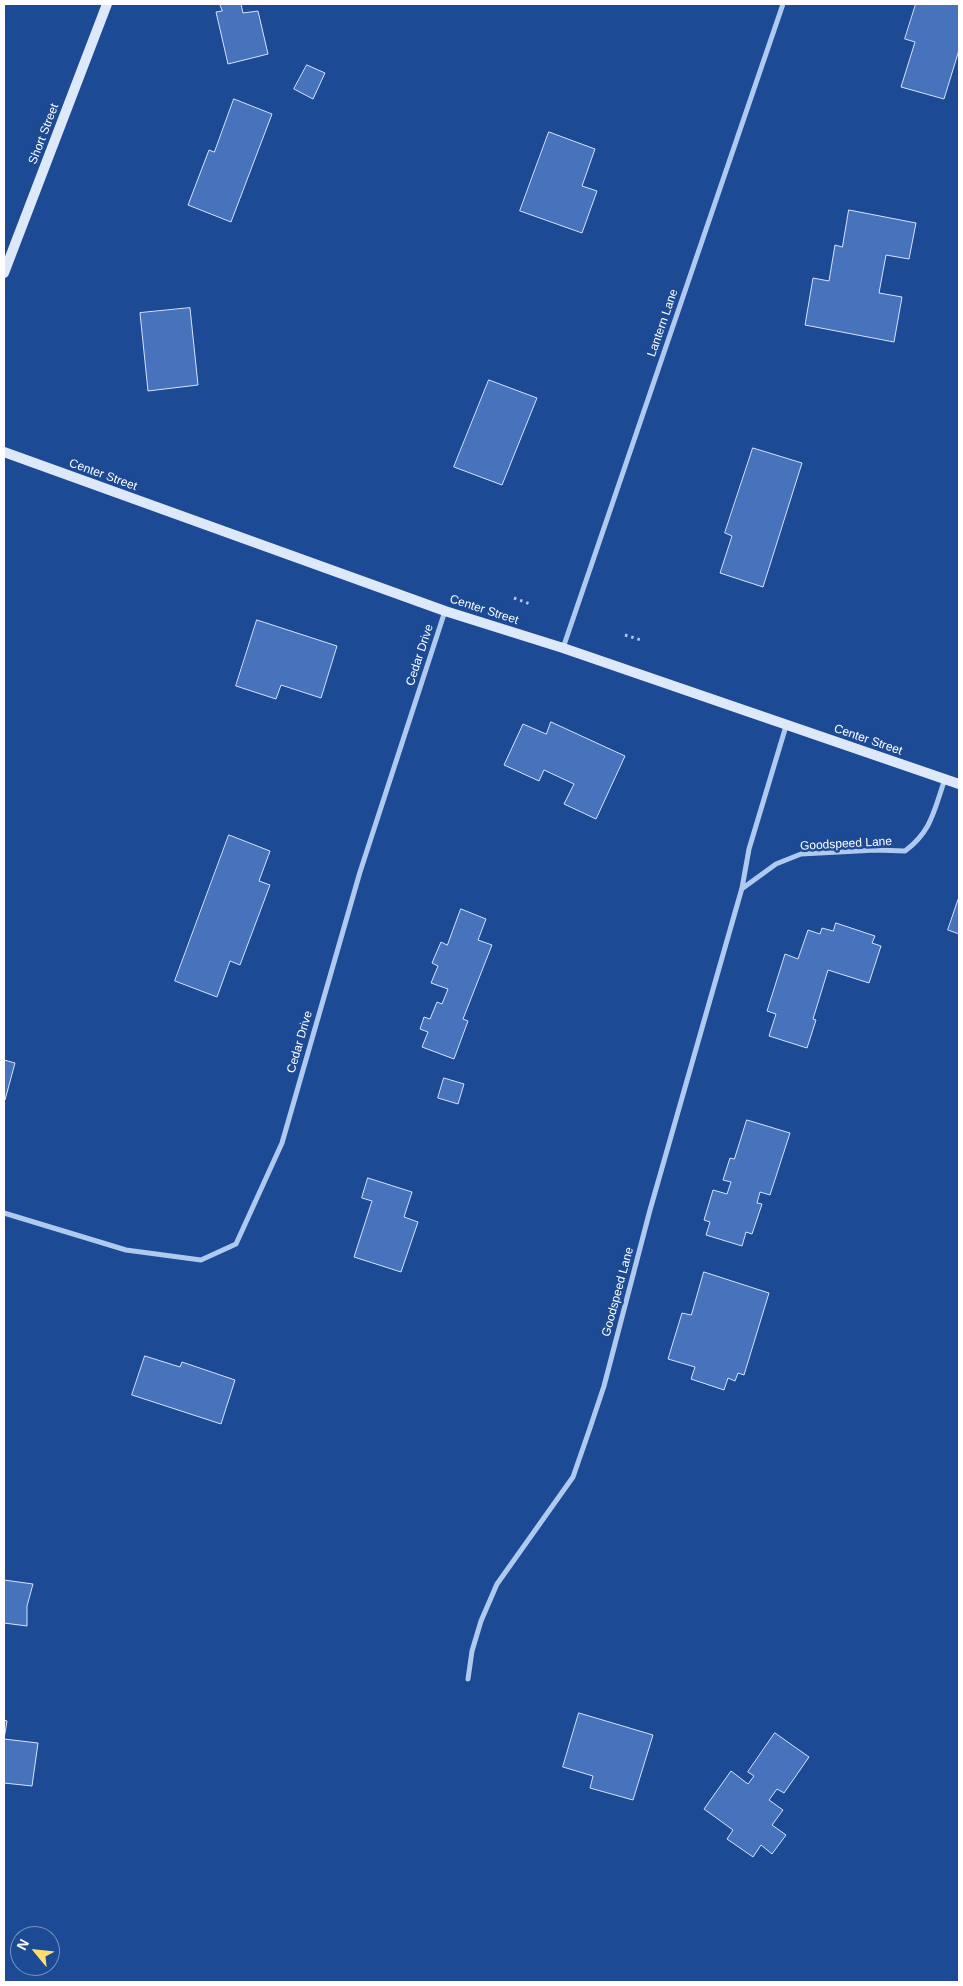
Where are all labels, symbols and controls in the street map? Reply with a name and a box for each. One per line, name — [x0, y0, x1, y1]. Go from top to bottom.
street label: Short Street — [26, 102, 62, 166]
street label: Lantern Lane — [645, 287, 681, 359]
street label: Center Street — [67, 456, 139, 494]
street label: Center Street — [448, 592, 520, 628]
street label: Cedar Drive — [403, 622, 437, 688]
street label: Center Street — [832, 722, 904, 758]
street label: Goodspeed Lane — [800, 834, 892, 854]
street label: Cedar Drive — [284, 1009, 316, 1075]
street label: Goodspeed Lane — [599, 1246, 637, 1338]
north arrow — [10, 1926, 60, 1976]
text: N — [13, 1936, 32, 1953]

